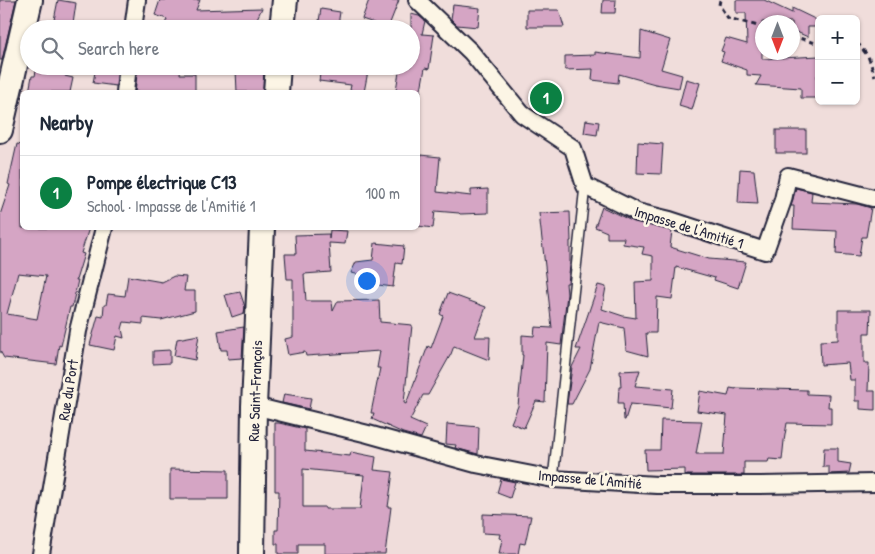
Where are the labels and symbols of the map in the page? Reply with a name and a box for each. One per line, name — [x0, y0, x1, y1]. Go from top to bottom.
north arrow — [755, 15, 800, 60]
pin: 1 — [530, 79, 562, 117]
street label: Impasse de l'Amitié 1 — [632, 200, 746, 254]
your location — [354, 268, 380, 294]
street label: Rue Saint-François — [243, 340, 267, 442]
street label: Rue du Port — [53, 357, 83, 422]
street label: Impasse de l'Amitié — [537, 464, 643, 494]

